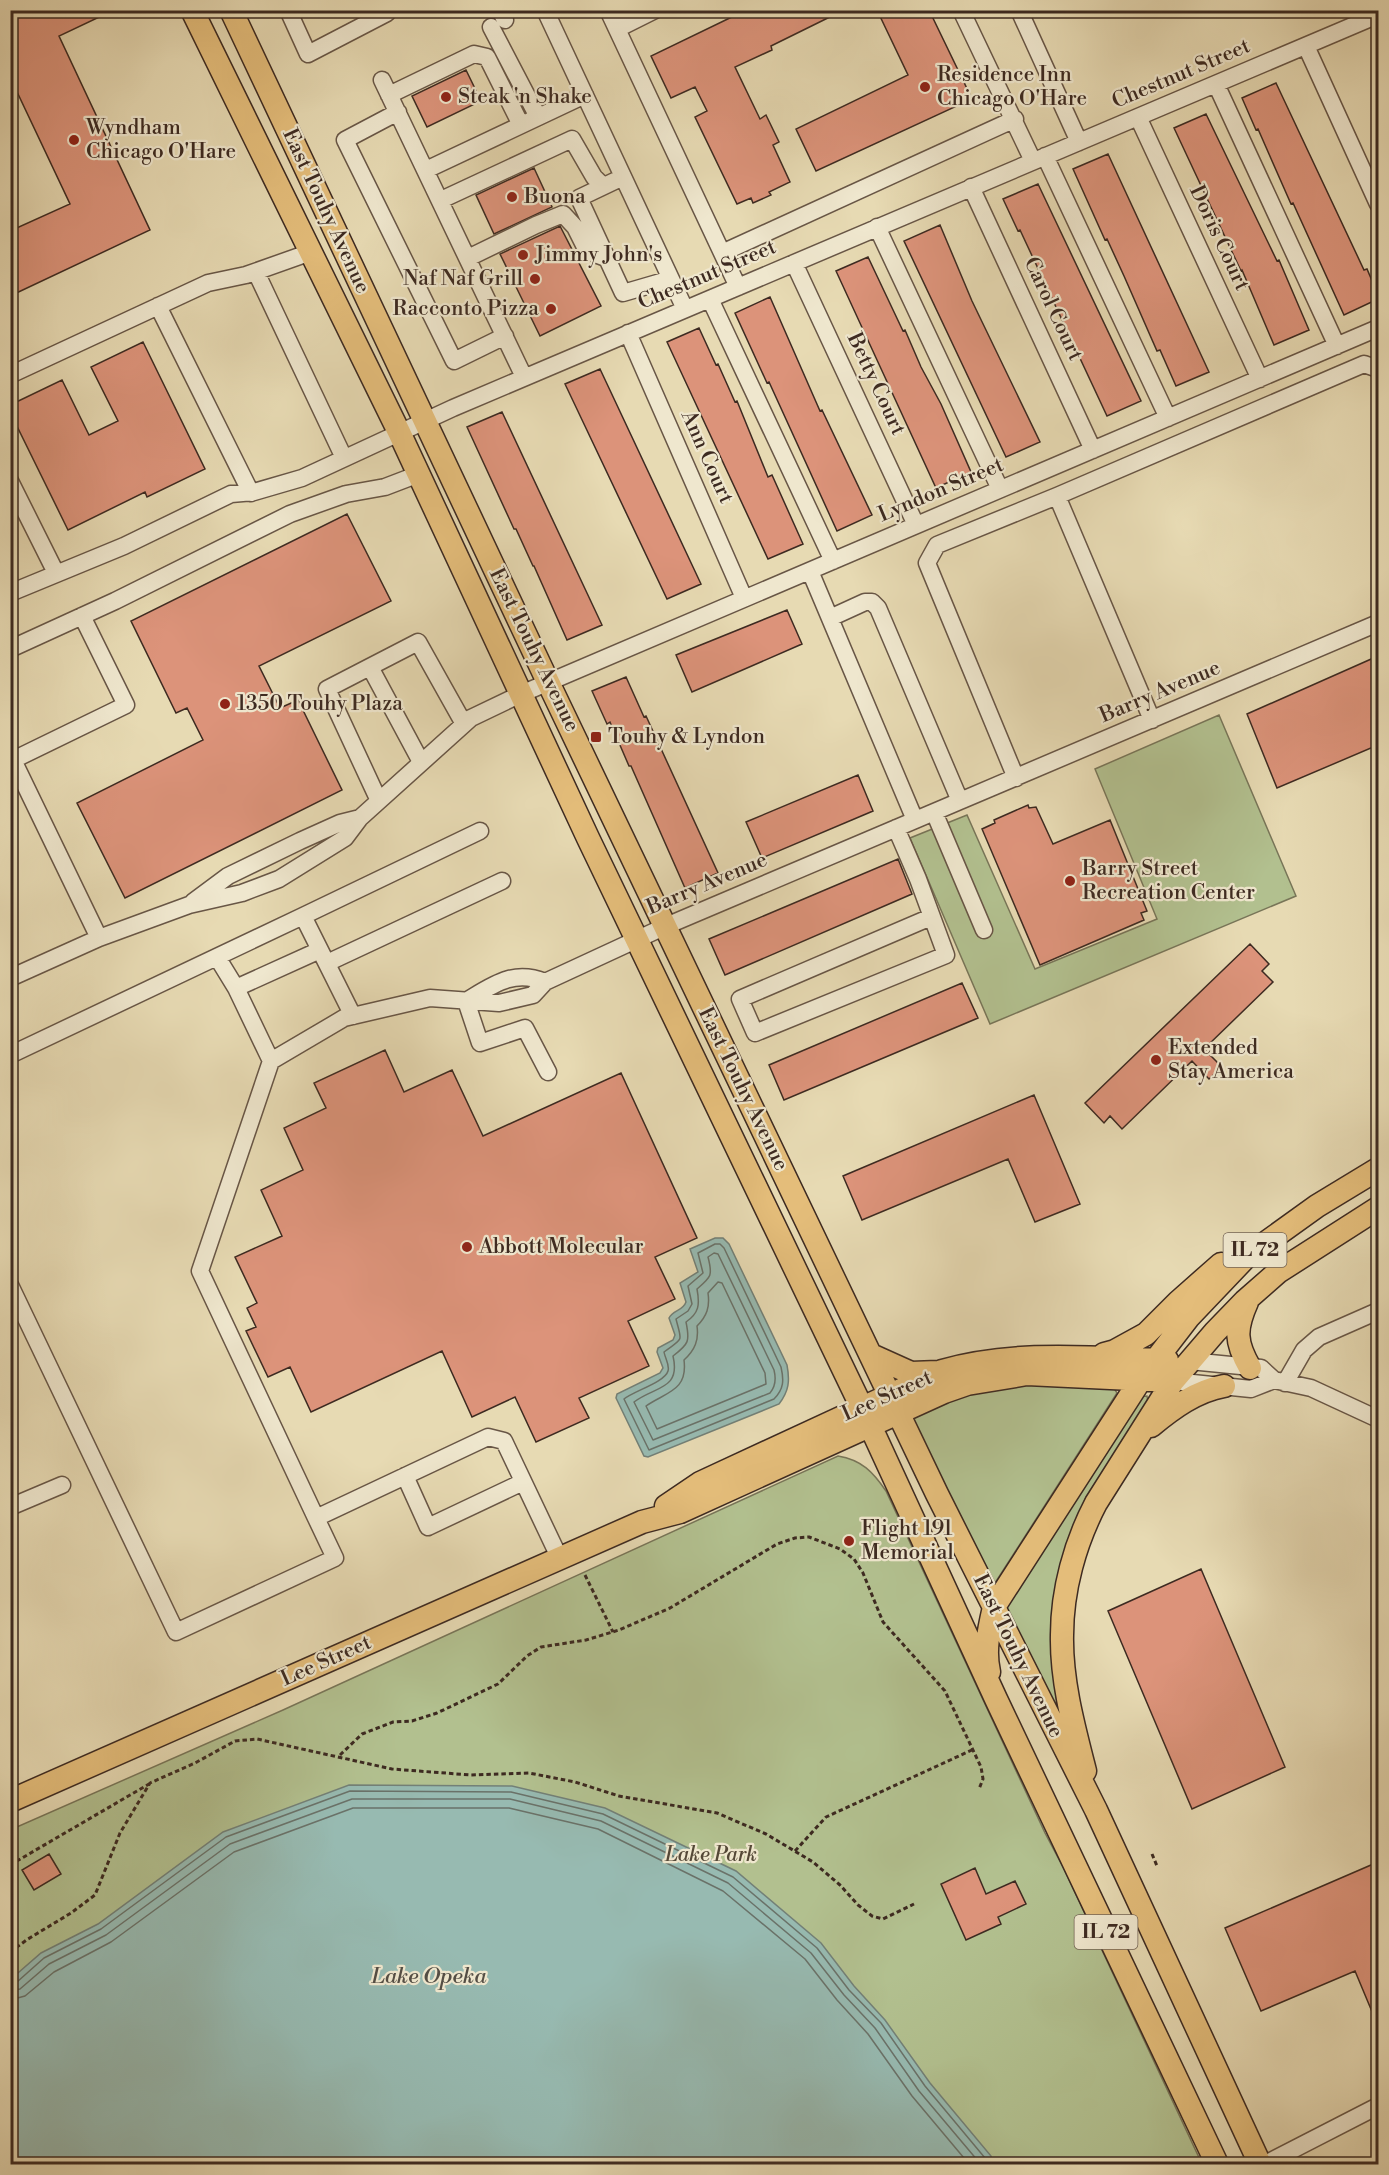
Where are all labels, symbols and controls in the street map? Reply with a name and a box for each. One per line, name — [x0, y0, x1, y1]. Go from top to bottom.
street label: Chestnut Street — [1108, 33, 1255, 115]
place label: Residence Inn Chicago O'Hare — [937, 62, 1087, 112]
marker: Residence Inn Chicago O'Hare — [918, 80, 932, 94]
place label: Steak 'n Shake — [458, 84, 592, 110]
marker: Steak 'n Shake — [439, 90, 453, 104]
place label: Wyndham Chicago O'Hare — [85, 115, 236, 165]
street label: East Touhy Avenue — [276, 124, 376, 298]
marker: Wyndham Chicago O'Hare — [67, 133, 81, 147]
street label: Doris Court — [1183, 181, 1255, 295]
place label: Buona — [523, 184, 586, 210]
marker: Buona — [505, 190, 519, 204]
street label: Chestnut Street — [634, 234, 781, 316]
place label: Jimmy John's — [534, 242, 662, 268]
marker: Jimmy John's — [516, 248, 530, 262]
street label: Carol Court — [1018, 253, 1089, 366]
place label: Naf Naf Grill — [403, 266, 523, 292]
marker: Naf Naf Grill — [528, 272, 542, 286]
place label: Racconto Pizza — [392, 296, 539, 322]
marker: Racconto Pizza — [544, 302, 558, 316]
street label: Betty Court — [841, 328, 911, 440]
street label: Ann Court — [675, 406, 739, 508]
street label: Lyndon Street — [874, 452, 1008, 528]
street label: East Touhy Avenue — [483, 564, 585, 736]
street label: Barry Avenue — [1095, 655, 1224, 729]
place label: 1350 Touhy Plaza — [237, 691, 403, 717]
marker: 1350 Touhy Plaza — [218, 697, 232, 711]
place label: Touhy & Lyndon — [608, 724, 766, 750]
marker: Touhy & Lyndon — [589, 730, 603, 744]
street label: Barry Avenue — [642, 847, 771, 921]
place label: Barry Street Recreation Center — [1081, 856, 1255, 906]
marker: Barry Street Recreation Center — [1063, 874, 1077, 888]
street label: East Touhy Avenue — [692, 1003, 794, 1175]
place label: Extended Stay America — [1168, 1035, 1294, 1085]
marker: Extended Stay America — [1149, 1053, 1163, 1067]
road number: IL 72 — [1224, 1233, 1286, 1267]
place label: Abbott Molecular — [478, 1234, 643, 1260]
marker: Abbott Molecular — [460, 1240, 474, 1254]
street label: Lee Street — [838, 1364, 937, 1427]
place label: Flight 191 Memorial — [861, 1516, 954, 1566]
marker: Flight 191 Memorial — [842, 1534, 856, 1548]
street label: East Touhy Avenue — [967, 1570, 1069, 1742]
street label: Lee Street — [277, 1629, 376, 1692]
park label: Lake Park — [664, 1842, 757, 1868]
road number: IL 72 — [1074, 1915, 1138, 1949]
water label: Lake Opeka — [371, 1963, 487, 1990]

